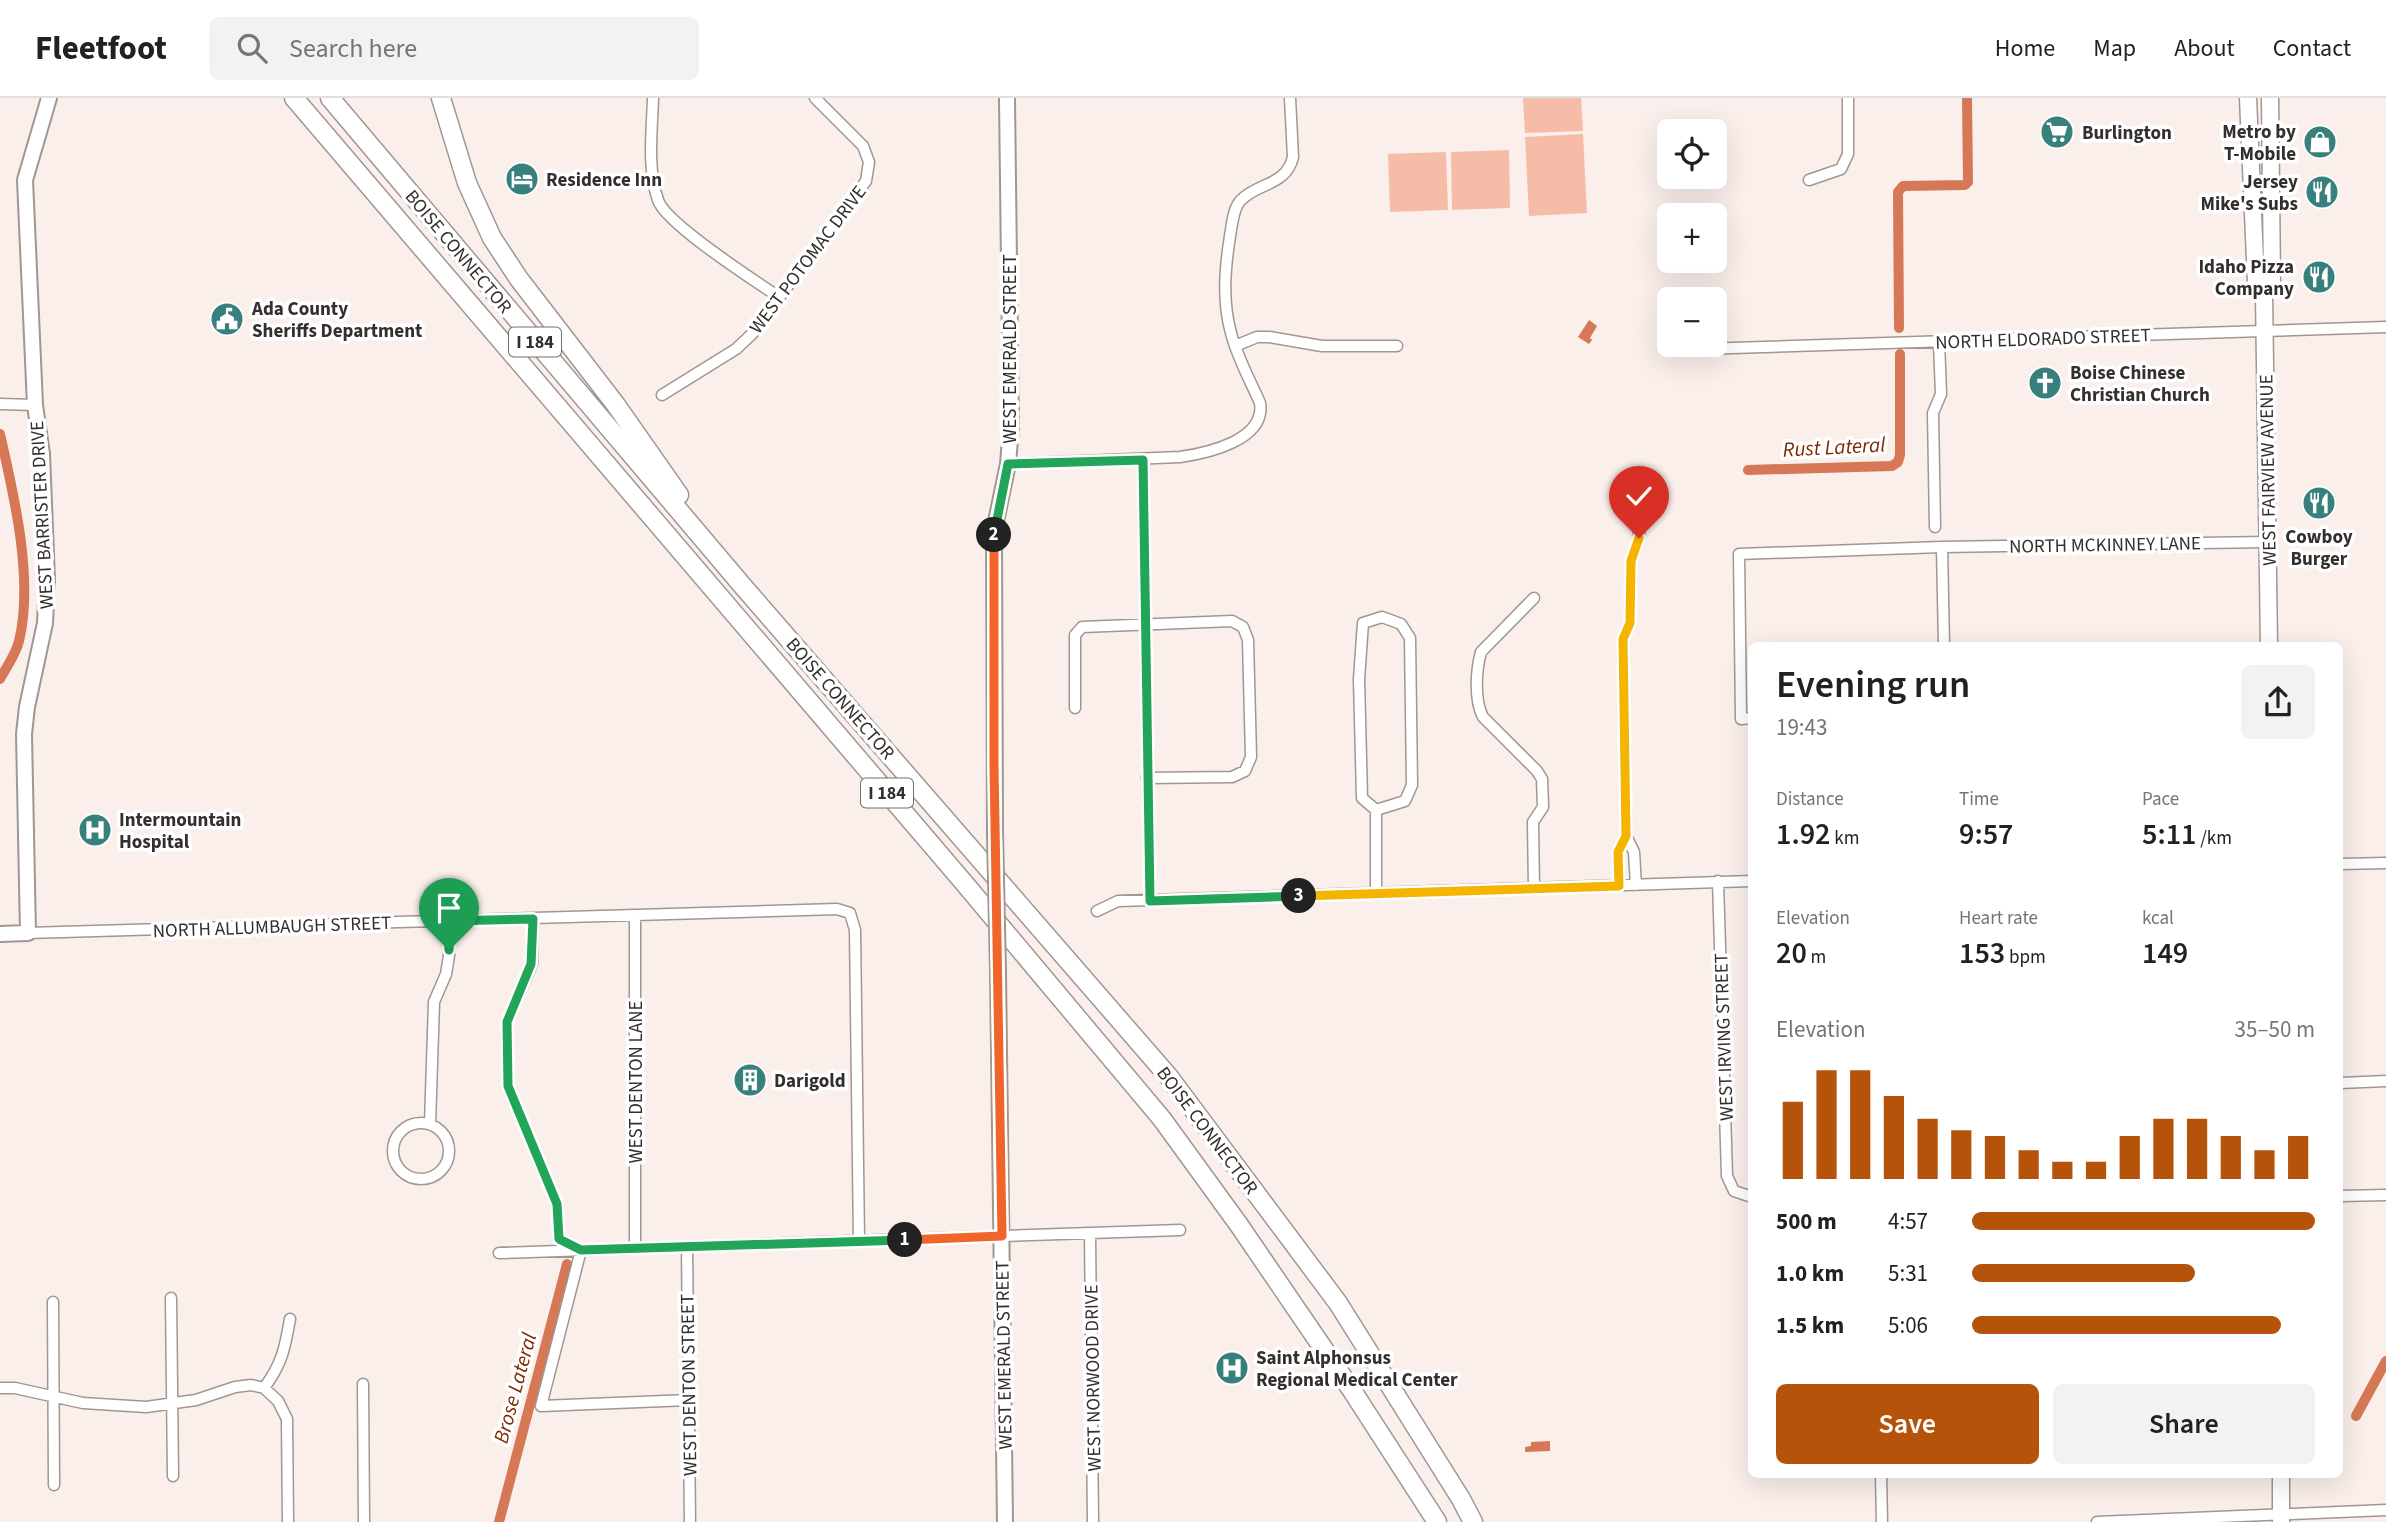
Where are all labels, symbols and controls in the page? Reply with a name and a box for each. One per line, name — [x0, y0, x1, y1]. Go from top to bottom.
search box — [209, 17, 699, 80]
text: Fleetfoot — [35, 25, 167, 72]
icon: search — [233, 29, 271, 67]
text: Search here — [289, 30, 417, 67]
text: Home — [1995, 31, 2055, 66]
text: Map — [2093, 31, 2136, 66]
text: About — [2174, 31, 2235, 66]
text: Contact — [2273, 31, 2351, 66]
supermarket icon: Burlington — [2038, 113, 2076, 151]
map controls — [1657, 119, 1727, 357]
button: locate — [1657, 119, 1727, 189]
place label: Metro by T-Mobile — [2222, 119, 2296, 168]
place label: Burlington — [2082, 120, 2172, 147]
shop icon: Metro by T-Mobile — [2301, 123, 2339, 161]
hotel icon: Residence Inn — [503, 160, 541, 198]
place label: Residence Inn — [546, 167, 662, 194]
place label: Jersey Mike's Subs — [2200, 169, 2298, 218]
restaurant icon: Jersey Mike's Subs — [2303, 173, 2341, 211]
street label: WEST POTOMAC DRIVE — [743, 180, 873, 340]
street label: BOISE CONNECTOR — [398, 184, 518, 320]
button: + — [1657, 203, 1727, 273]
street label: WEST EMERALD STREET — [997, 254, 1024, 444]
place label: Idaho Pizza Company — [2198, 254, 2294, 303]
restaurant icon: Idaho Pizza Company — [2300, 258, 2338, 296]
button: − — [1657, 287, 1727, 357]
place label: Ada County Sheriffs Department — [251, 296, 422, 345]
public building icon: Ada County Sheriffs Department — [208, 300, 246, 338]
street label: NORTH ELDORADO STREET — [1935, 322, 2151, 357]
road number: I 184 — [509, 328, 561, 356]
place label: Boise Chinese Christian Church — [2070, 360, 2210, 409]
church icon: Boise Chinese Christian Church — [2026, 364, 2064, 402]
street label: WEST FAIRVIEW AVENUE — [2253, 374, 2284, 566]
street label: WEST BARRISTER DRIVE — [24, 420, 61, 610]
water label: Rust Lateral — [1782, 429, 1887, 465]
pin — [1609, 466, 1669, 538]
icon: check — [1620, 477, 1658, 515]
restaurant icon: Cowboy Burger — [2300, 484, 2338, 522]
pin: 2 — [976, 518, 1012, 552]
text: 2 — [988, 521, 999, 548]
place label: Cowboy Burger — [2285, 524, 2353, 573]
street label: NORTH MCKINNEY LANE — [2009, 530, 2201, 561]
street label: BOISE CONNECTOR — [779, 632, 901, 766]
text: Evening run — [1776, 658, 1970, 712]
button: share — [2241, 665, 2315, 739]
text: 19:43 — [1776, 711, 1827, 744]
road number: I 184 — [861, 778, 913, 808]
text: Distance — [1776, 786, 1844, 813]
text: Time — [1959, 786, 1999, 813]
text: Pace — [2142, 786, 2179, 813]
place label: Intermountain Hospital — [119, 807, 241, 856]
hospital icon: Intermountain Hospital — [76, 811, 114, 849]
text: 1.92 — [1776, 813, 1830, 856]
text: 9:57 — [1959, 813, 2013, 856]
text: 5:11 — [2142, 813, 2196, 856]
text: km — [1830, 825, 1859, 852]
text: /km — [2196, 825, 2232, 852]
pin — [419, 878, 479, 950]
pin: 3 — [1282, 878, 1316, 914]
text: 3 — [1293, 882, 1304, 909]
icon: arrive — [430, 889, 468, 927]
text: Elevation — [1776, 905, 1850, 932]
text: Heart rate — [1959, 905, 2038, 932]
text: kcal — [2142, 905, 2174, 932]
street label: NORTH ALLUMBAUGH STREET — [152, 910, 392, 945]
text: 20 — [1776, 932, 1807, 975]
text: 153 — [1959, 932, 2005, 975]
text: 149 — [2142, 932, 2188, 975]
text: m — [1807, 944, 1826, 971]
text: bpm — [2005, 944, 2046, 971]
street label: WEST IRVING STREET — [1708, 952, 1741, 1121]
street label: WEST DENTON LANE — [623, 1000, 650, 1164]
text: Elevation — [1776, 1013, 1866, 1046]
text: 35–50 m — [2235, 1013, 2315, 1046]
building icon: Darigold — [731, 1061, 769, 1099]
street label: BOISE CONNECTOR — [1150, 1061, 1264, 1201]
place label: Darigold — [774, 1068, 846, 1095]
text: 500 m — [1776, 1205, 1837, 1238]
text: 4:57 — [1888, 1205, 1928, 1238]
pin: 1 — [888, 1222, 922, 1258]
text: 1 — [899, 1226, 910, 1253]
text: 1.0 km — [1776, 1257, 1844, 1290]
text: 5:31 — [1888, 1257, 1928, 1290]
street label: WEST EMERALD STREET — [989, 1260, 1020, 1450]
street label: WEST NORWOOD DRIVE — [1078, 1284, 1109, 1472]
street label: WEST DENTON STREET — [674, 1294, 705, 1476]
text: 1.5 km — [1776, 1309, 1844, 1342]
text: 5:06 — [1888, 1309, 1928, 1342]
water label: Brose Lateral — [486, 1329, 544, 1447]
place label: Saint Alphonsus Regional Medical Center — [1256, 1345, 1458, 1394]
hospital icon: Saint Alphonsus Regional Medical Center — [1213, 1349, 1251, 1387]
button: Save — [1776, 1384, 2039, 1464]
button: Share — [2053, 1384, 2315, 1464]

